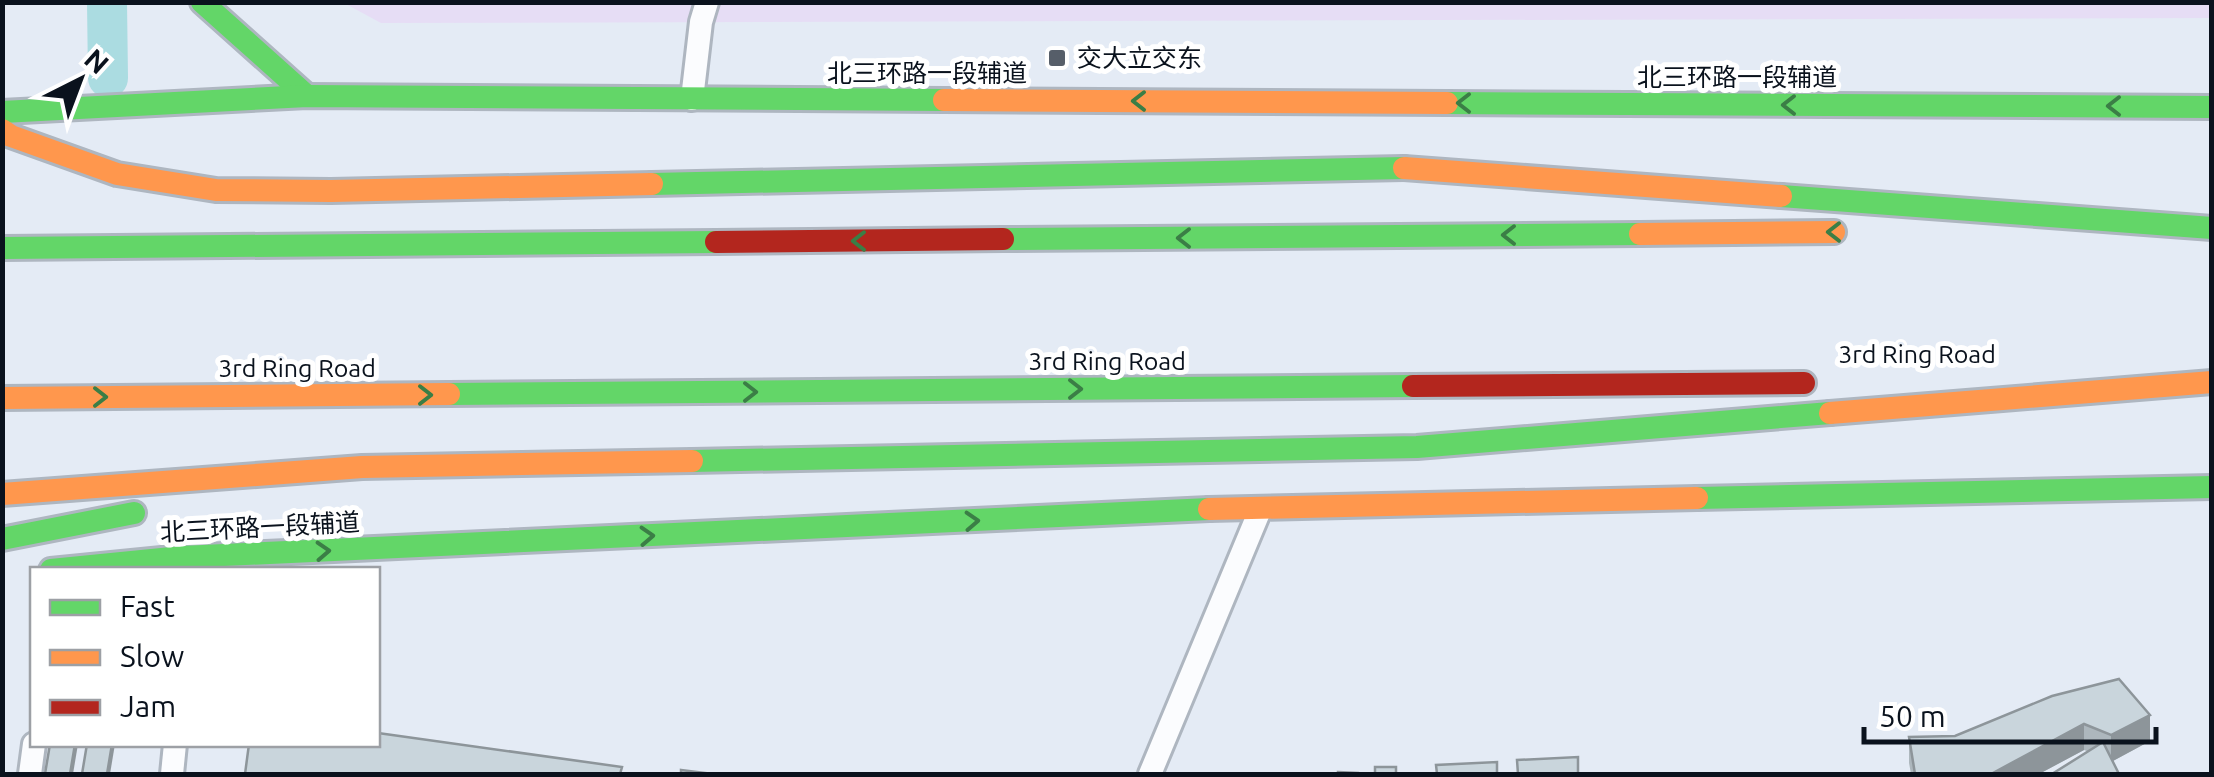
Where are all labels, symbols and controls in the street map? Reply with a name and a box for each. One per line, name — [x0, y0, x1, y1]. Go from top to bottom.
north arrow — [30, 30, 130, 130]
text: N — [79, 43, 115, 80]
place label: 交大立交东 — [1077, 44, 1202, 72]
marker: 交大立交东 — [1046, 47, 1068, 69]
street label: 北三环路一段辅道 — [827, 59, 1027, 87]
street label: 北三环路一段辅道 — [1637, 63, 1837, 91]
one-way arrow — [1131, 90, 1146, 112]
one-way arrow — [1456, 92, 1472, 114]
one-way arrow — [1781, 94, 1796, 116]
one-way arrow — [2106, 95, 2122, 117]
one-way arrow — [1826, 221, 1842, 243]
one-way arrow — [1501, 224, 1516, 246]
one-way arrow — [1176, 227, 1192, 249]
one-way arrow — [851, 230, 867, 251]
street label: 3rd Ring Road — [1838, 340, 1996, 368]
street label: 3rd Ring Road — [1028, 347, 1186, 375]
street label: 3rd Ring Road — [218, 354, 376, 382]
one-way arrow — [1068, 378, 1083, 400]
one-way arrow — [742, 381, 758, 403]
one-way arrow — [417, 384, 433, 405]
one-way arrow — [92, 387, 108, 408]
street label: 北三环路一段辅道 — [159, 508, 361, 546]
one-way arrow — [964, 510, 980, 531]
one-way arrow — [640, 526, 656, 547]
one-way arrow — [315, 541, 331, 562]
legend — [30, 567, 380, 747]
text: Fast — [120, 589, 175, 623]
text: Slow — [120, 639, 184, 673]
scale bar — [1864, 682, 2156, 744]
text: Jam — [120, 689, 176, 723]
text: 50 m — [1879, 699, 1946, 733]

